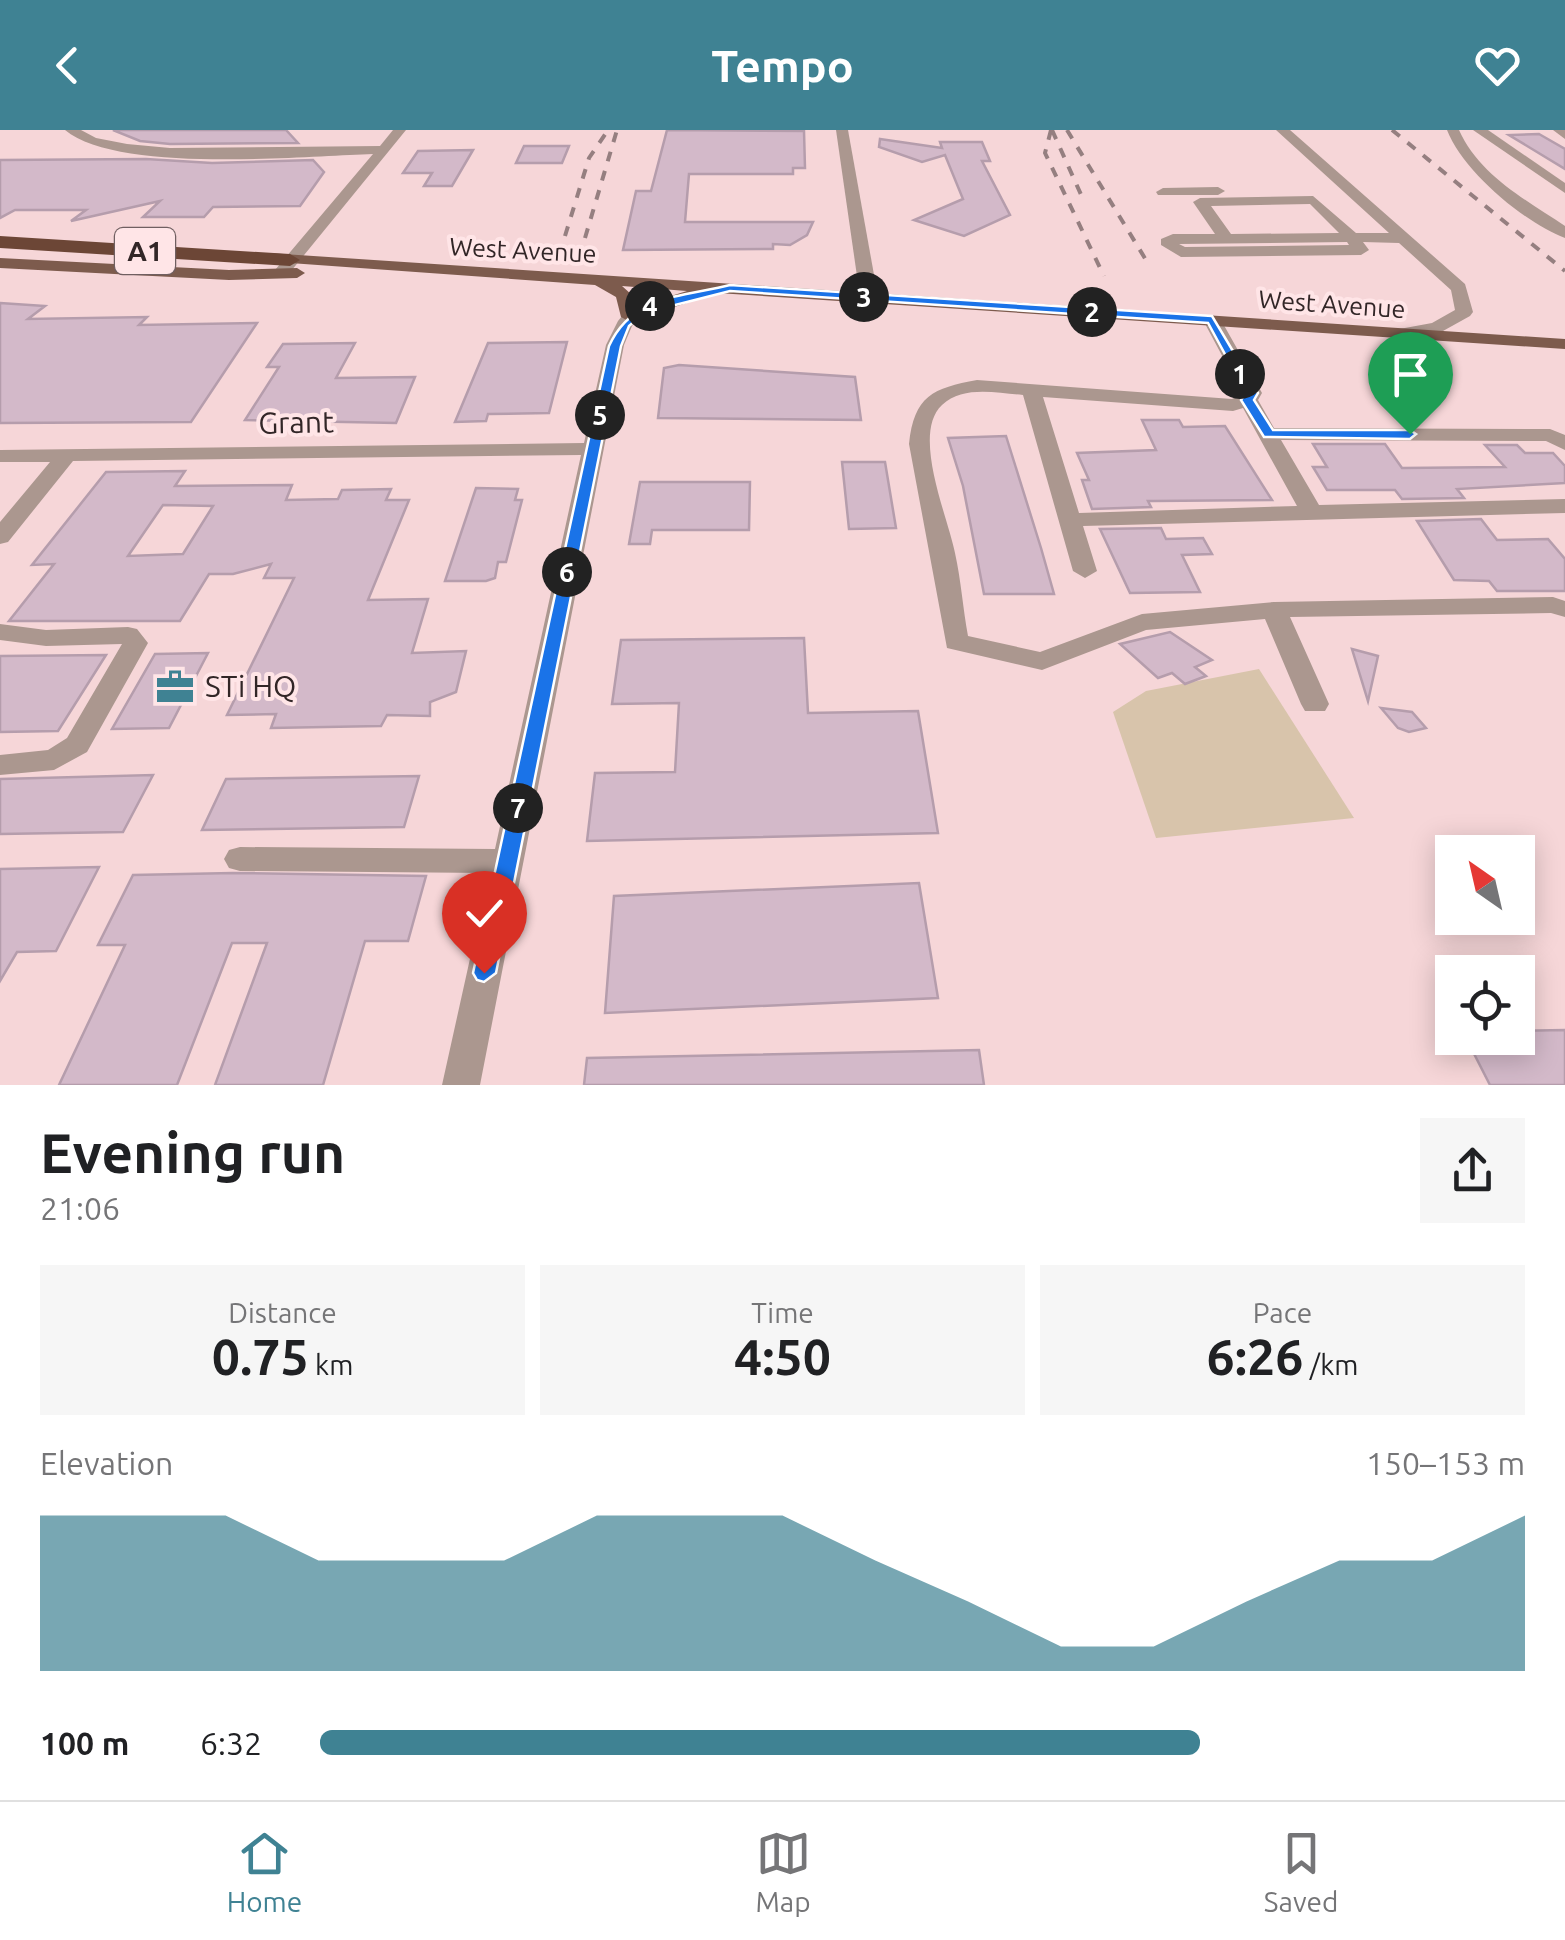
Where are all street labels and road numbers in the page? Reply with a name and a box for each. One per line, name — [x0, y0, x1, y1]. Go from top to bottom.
road number: A1 — [115, 228, 175, 274]
street label: West Avenue — [449, 232, 597, 268]
street label: West Avenue — [1258, 285, 1406, 323]
street label: Grant — [258, 404, 334, 440]

